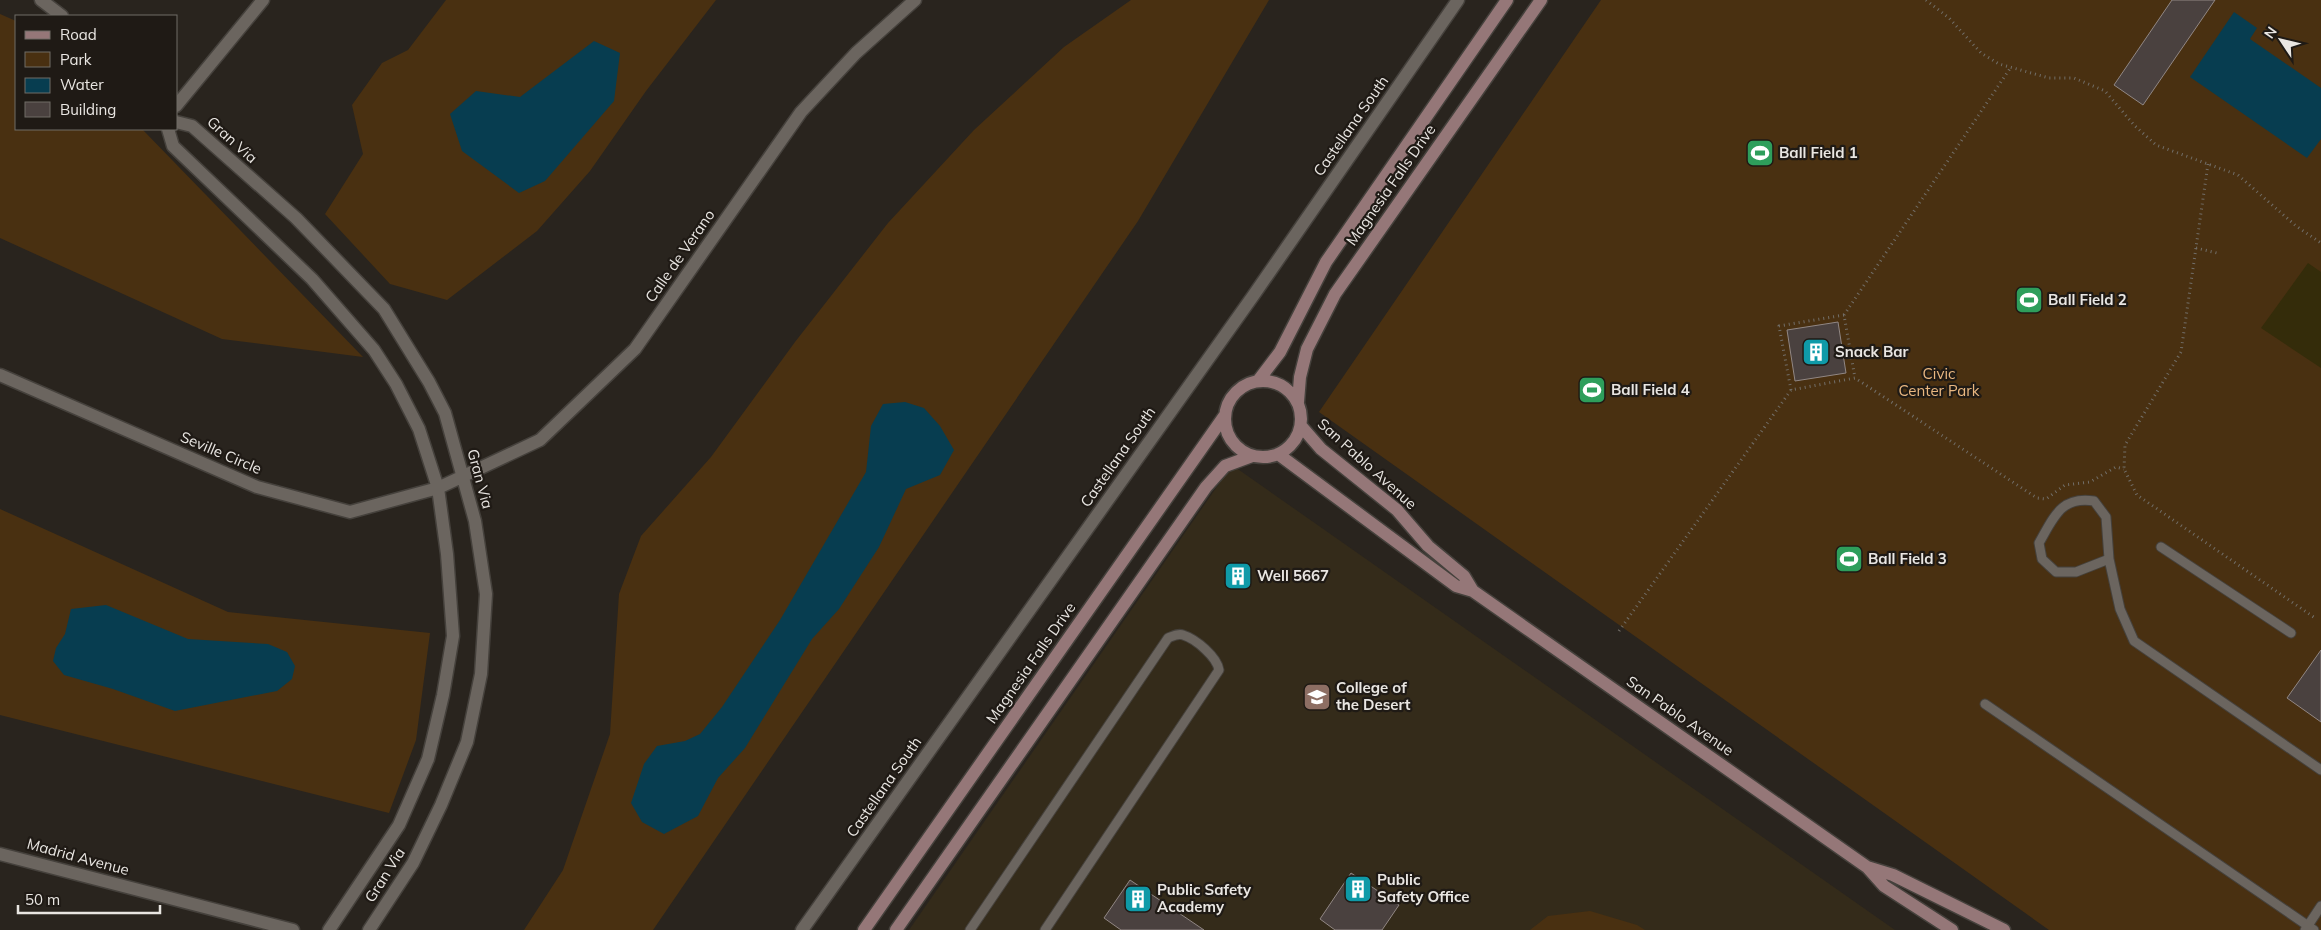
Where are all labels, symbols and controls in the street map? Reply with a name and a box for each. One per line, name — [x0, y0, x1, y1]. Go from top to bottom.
legend — [15, 15, 178, 130]
north arrow — [2256, 15, 2306, 65]
text: N — [2260, 23, 2281, 42]
text: Road — [60, 25, 97, 44]
text: Park — [60, 50, 92, 69]
street label: Castellana South — [1309, 72, 1392, 180]
text: Water — [60, 75, 104, 94]
text: Building — [60, 100, 116, 119]
street label: Gran Via — [203, 112, 261, 167]
street label: Magnesia Falls Drive — [1342, 120, 1440, 249]
sports icon: Ball Field 1 — [1745, 138, 1775, 168]
place label: Ball Field 1 — [1779, 143, 1858, 162]
street label: Calle de Verano — [641, 206, 719, 306]
sports icon: Ball Field 2 — [2014, 285, 2044, 315]
place label: Ball Field 2 — [2048, 290, 2127, 309]
building icon: Snack Bar — [1801, 337, 1831, 367]
place label: Snack Bar — [1835, 342, 1909, 361]
park label: Civic Center Park — [1899, 364, 1980, 400]
sports icon: Ball Field 4 — [1577, 375, 1607, 405]
place label: Ball Field 4 — [1611, 380, 1690, 399]
street label: Castellana South — [1076, 403, 1159, 511]
street label: San Pablo Avenue — [1314, 414, 1421, 513]
street label: Seville Circle — [178, 427, 265, 478]
street label: Gran Via — [463, 447, 498, 511]
sports icon: Ball Field 3 — [1834, 544, 1864, 574]
place label: Ball Field 3 — [1868, 549, 1947, 568]
building icon: Well 5667 — [1223, 561, 1253, 591]
place label: Well 5667 — [1257, 566, 1329, 585]
street label: Magnesia Falls Drive — [982, 598, 1080, 727]
street label: San Pablo Avenue — [1623, 671, 1738, 760]
place label: College of the Desert — [1336, 678, 1411, 714]
school or university icon: College of the Desert — [1302, 682, 1332, 712]
street label: Castellana South — [842, 733, 925, 841]
street label: Madrid Avenue — [25, 834, 131, 879]
street label: Gran Via — [360, 844, 409, 906]
place label: Public Safety Office — [1377, 870, 1470, 906]
building icon: Public Safety Office — [1343, 874, 1373, 904]
place label: Public Safety Academy — [1157, 880, 1252, 916]
scale bar — [18, 882, 160, 914]
building icon: Public Safety Academy — [1123, 884, 1153, 914]
text: 50 m — [25, 890, 60, 909]

